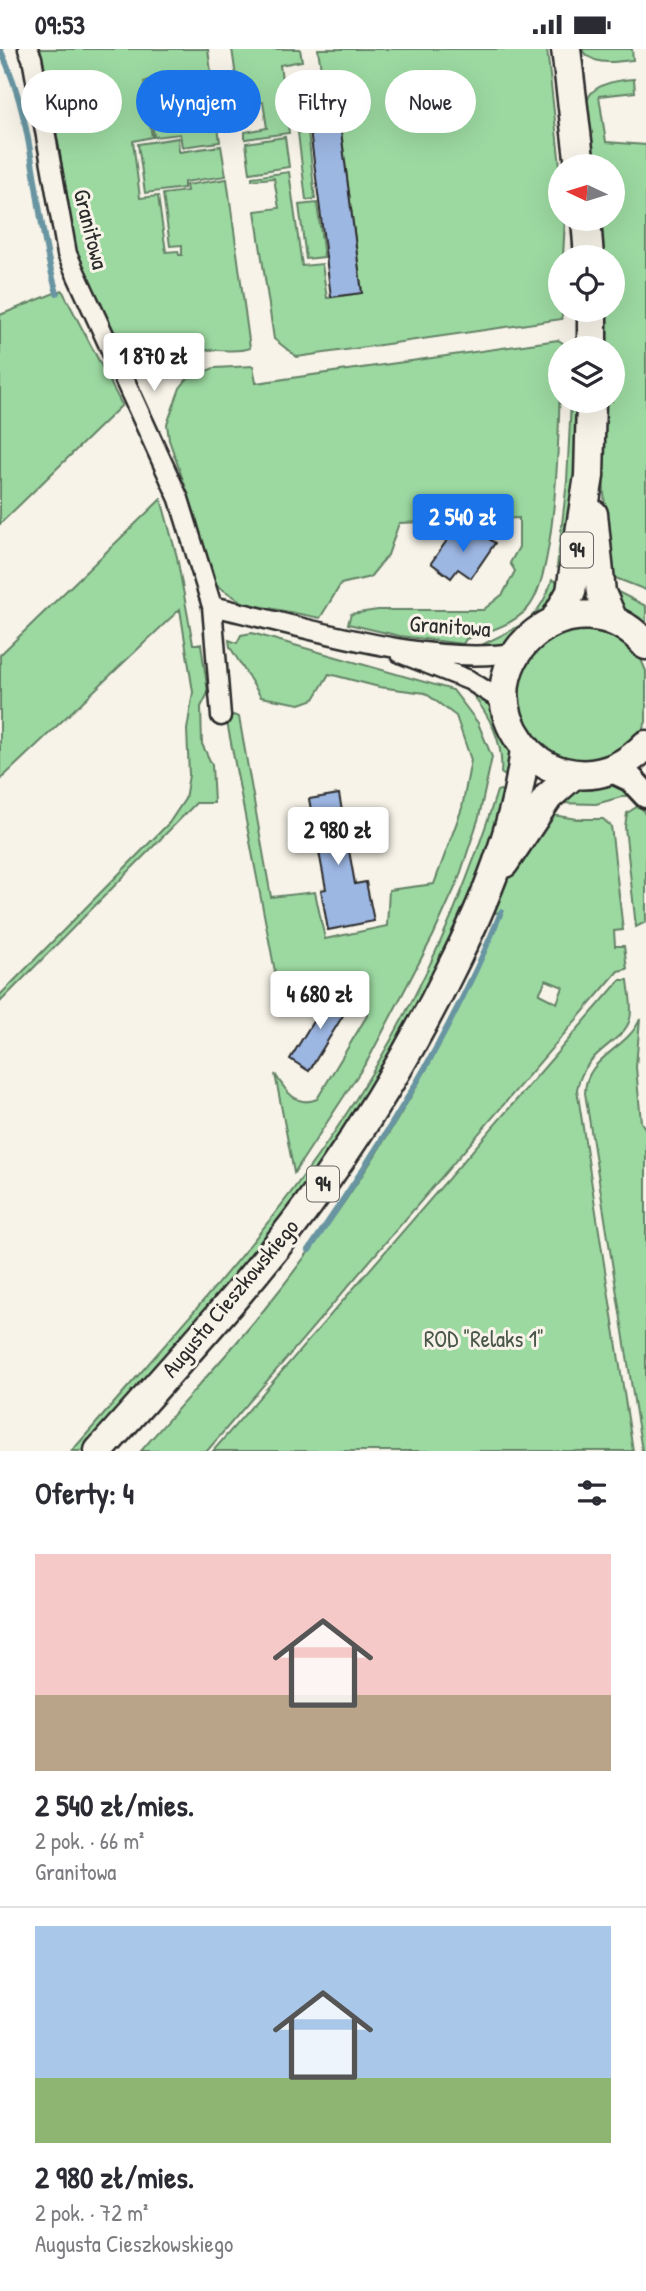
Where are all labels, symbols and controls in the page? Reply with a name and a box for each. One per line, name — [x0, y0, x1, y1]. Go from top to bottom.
text: 09:53 — [35, 7, 85, 42]
chip: Kupno — [21, 70, 122, 133]
chip: Wynajem — [136, 70, 261, 133]
chip: Filtry — [275, 70, 371, 133]
chip: Nowe — [385, 70, 476, 133]
north arrow — [548, 154, 625, 231]
map controls — [548, 154, 625, 413]
street label: Granitowa — [67, 186, 116, 272]
button: locate — [548, 245, 625, 322]
pin: 1 870 zł — [82, 333, 226, 393]
button: layers — [548, 336, 625, 413]
text: 1 870 zł — [119, 340, 189, 371]
pin: 2 540 zł — [391, 495, 535, 554]
text: 2 540 zł — [429, 501, 497, 532]
road number: 94 — [561, 533, 593, 567]
street label: Granitowa — [408, 607, 492, 644]
pin: 2 980 zł — [266, 807, 410, 867]
text: 2 980 zł — [304, 814, 372, 845]
pin: 4 680 zł — [248, 971, 392, 1031]
text: 4 680 zł — [286, 978, 354, 1009]
road number: 94 — [307, 1167, 339, 1201]
street label: Augusta Cieszkowskiego — [154, 1212, 305, 1384]
park label: ROD "Relaks 1" — [424, 1323, 544, 1354]
text: Oferty: 4 — [35, 1473, 134, 1513]
icon: filters — [573, 1474, 611, 1512]
icon: home — [260, 1600, 386, 1726]
text: 2 540 zł/mies. — [35, 1785, 194, 1825]
text: 2 pok. · 66 m² — [35, 1825, 144, 1856]
text: Granitowa — [35, 1856, 116, 1887]
icon: home — [260, 1972, 386, 2098]
text: 2 980 zł/mies. — [35, 2157, 194, 2197]
text: 2 pok. · 72 m² — [35, 2197, 148, 2228]
text: Augusta Cieszkowskiego — [35, 2228, 233, 2259]

